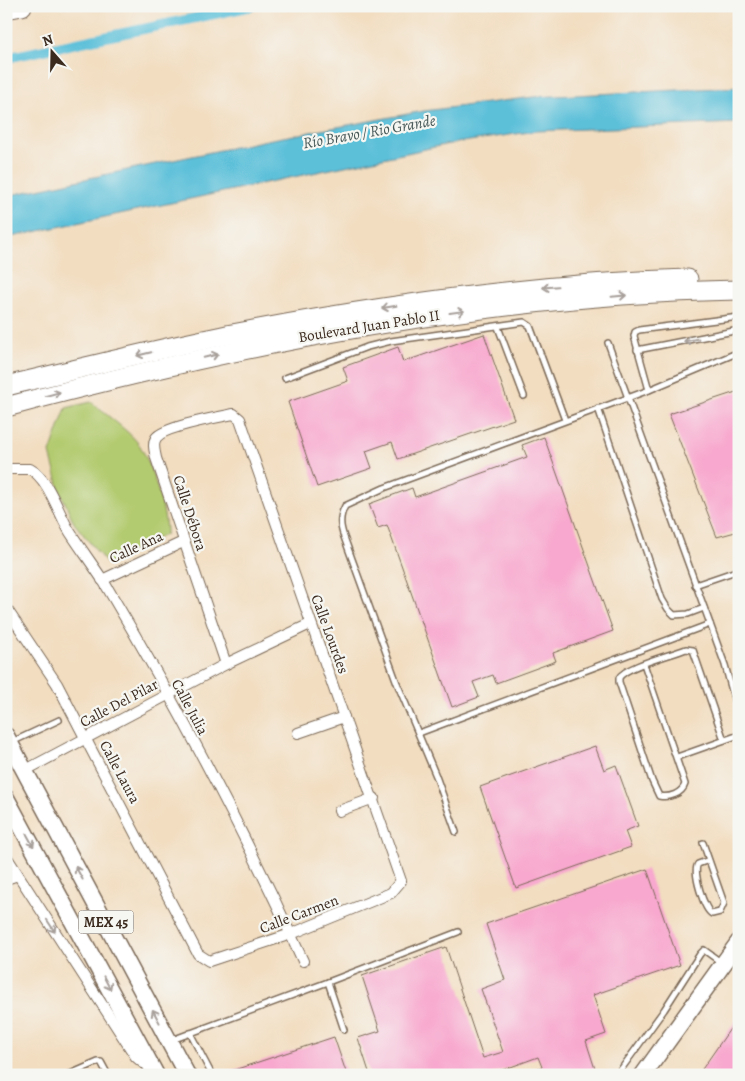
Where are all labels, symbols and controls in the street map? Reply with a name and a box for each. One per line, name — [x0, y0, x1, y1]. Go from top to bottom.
north arrow — [28, 28, 78, 78]
text: N — [40, 30, 56, 51]
water label: Río Bravo / Rio Grande — [301, 109, 437, 154]
one-way arrow — [543, 282, 559, 291]
one-way arrow — [611, 292, 627, 301]
one-way arrow — [381, 303, 397, 313]
street label: Boulevard Juan Pablo II — [297, 305, 441, 347]
one-way arrow — [449, 306, 465, 316]
one-way arrow — [683, 335, 699, 345]
one-way arrow — [136, 350, 152, 359]
one-way arrow — [203, 351, 219, 360]
one-way arrow — [45, 389, 61, 398]
street label: Calle Débora — [168, 473, 212, 553]
street label: Calle Ana — [106, 526, 166, 568]
street label: Calle Lourdes — [306, 592, 354, 676]
street label: Calle Del Pilar — [76, 674, 162, 732]
street label: Calle Julia — [167, 675, 213, 739]
street label: Calle Laura — [95, 737, 145, 807]
one-way arrow — [25, 833, 35, 847]
one-way arrow — [74, 866, 83, 881]
street label: Calle Carmen — [257, 890, 341, 938]
road number: MEX 45 — [78, 910, 134, 934]
one-way arrow — [47, 919, 57, 933]
one-way arrow — [103, 975, 113, 990]
one-way arrow — [151, 1009, 160, 1024]

